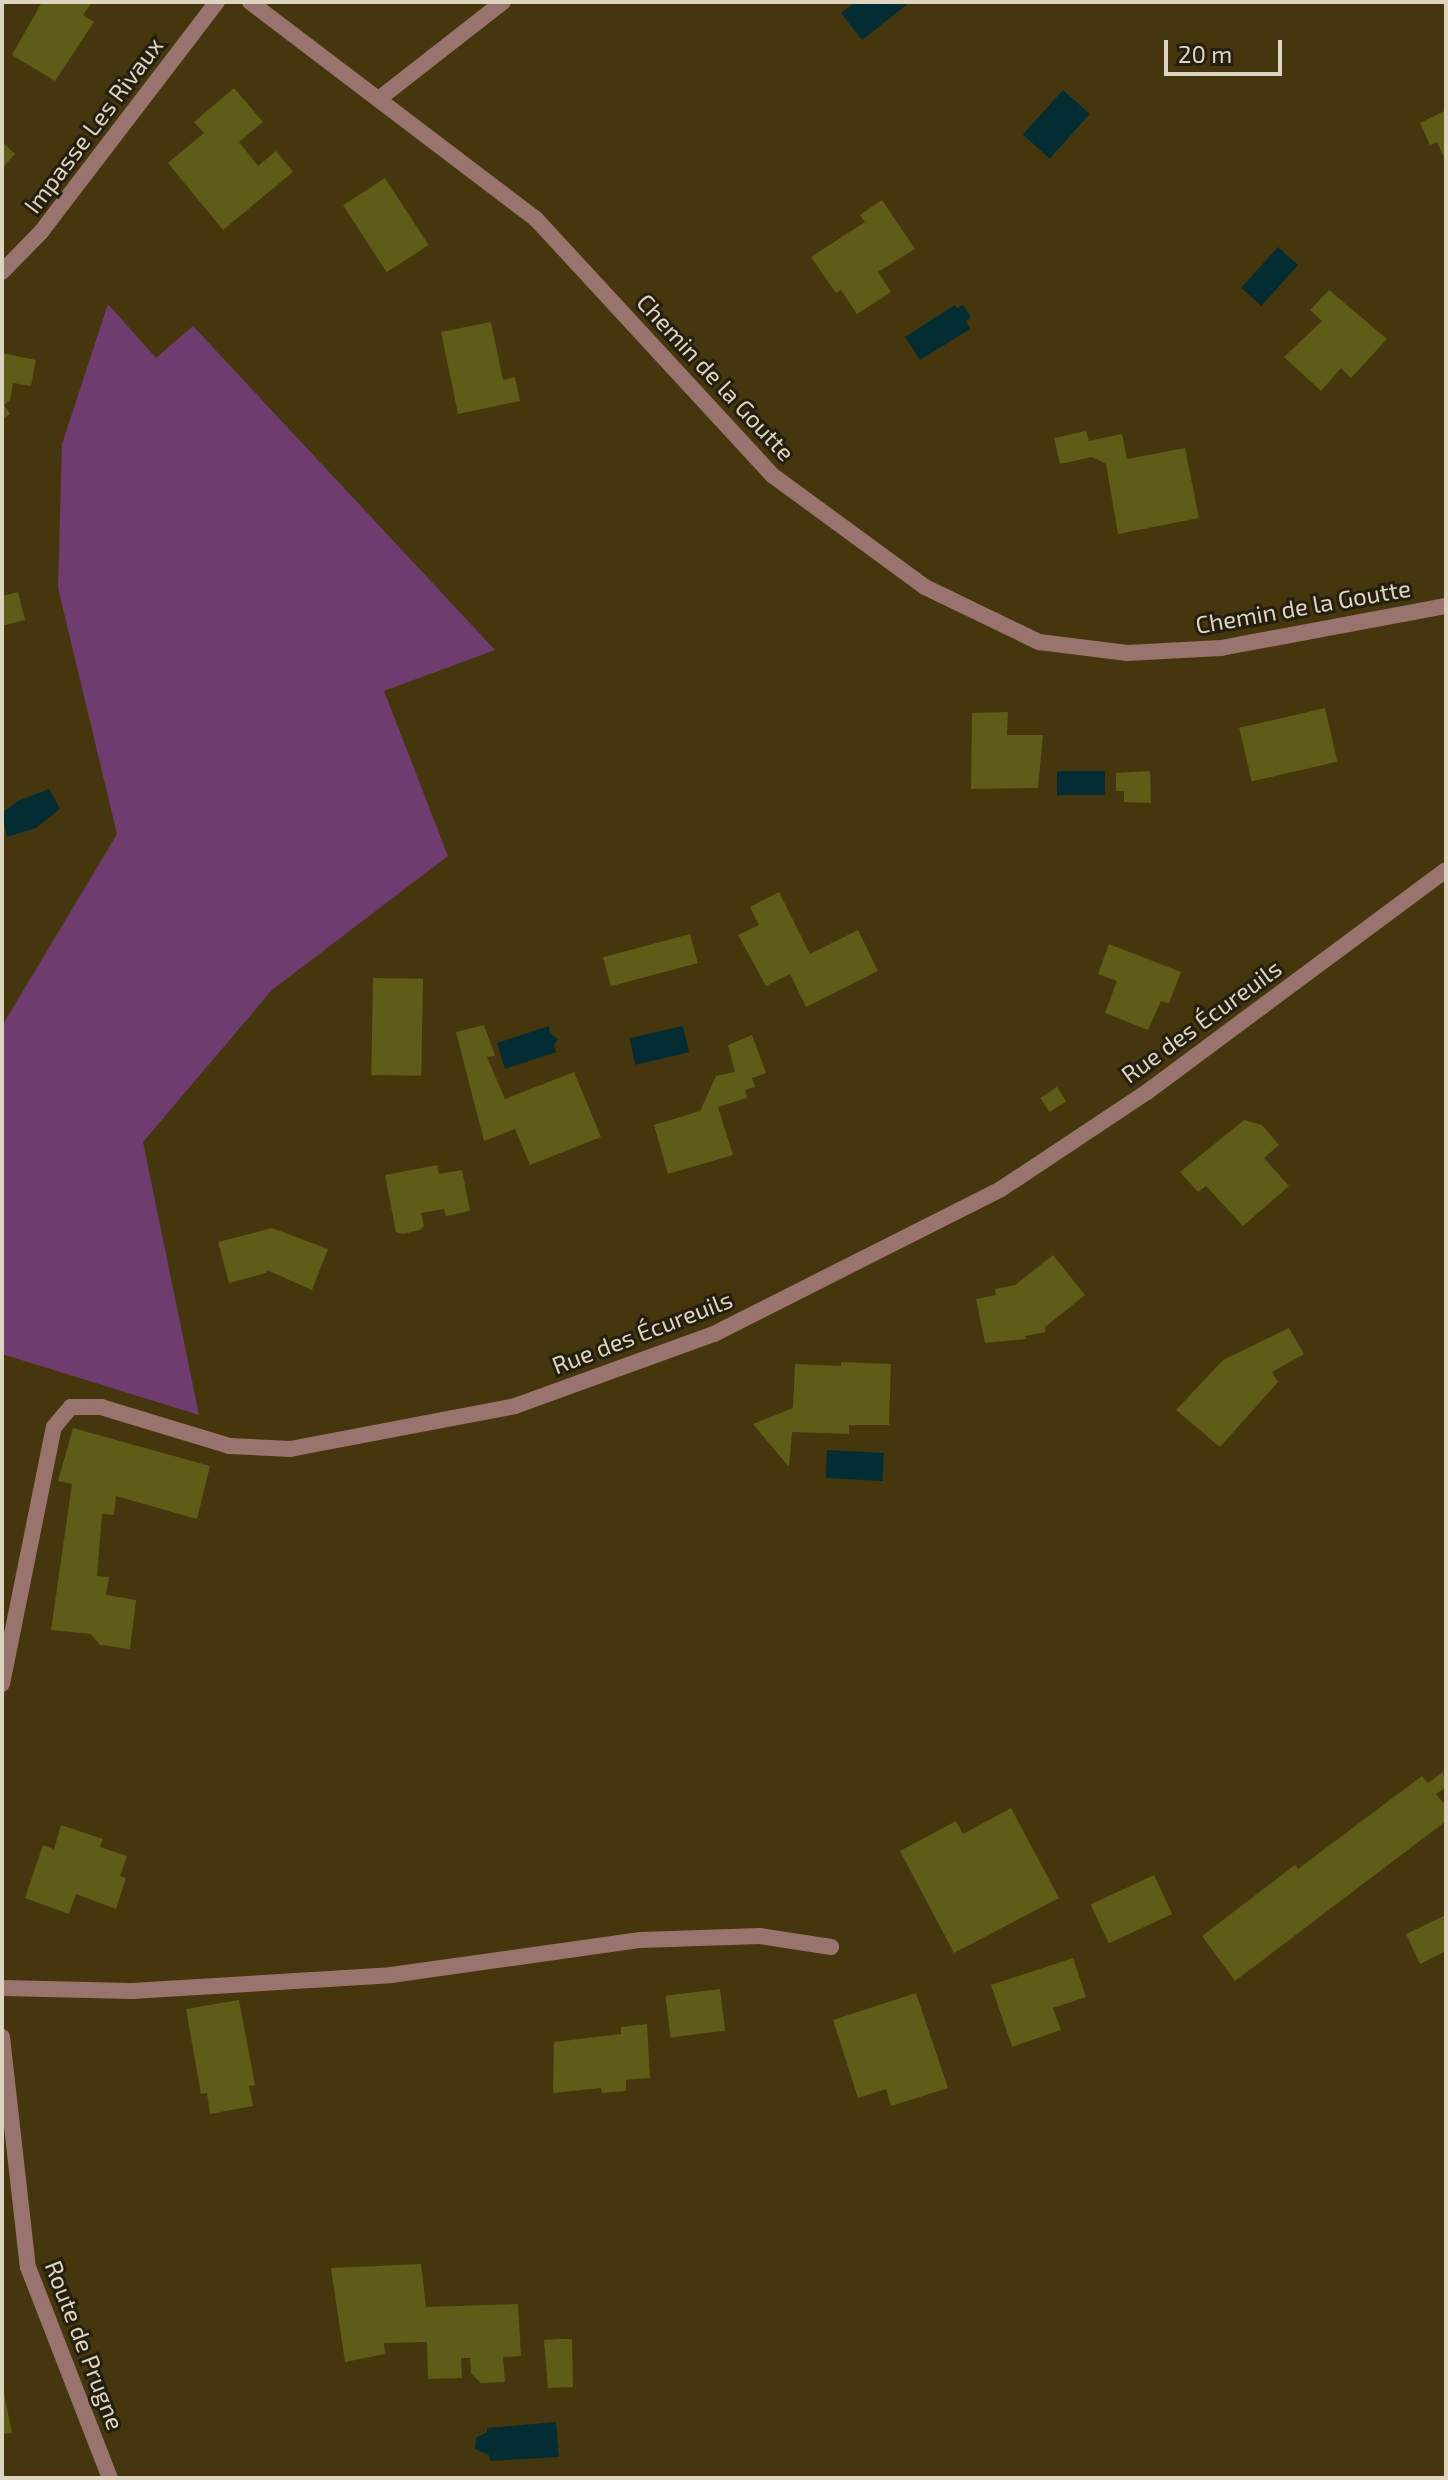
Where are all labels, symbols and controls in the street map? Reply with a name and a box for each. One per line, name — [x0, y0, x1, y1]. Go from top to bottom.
scale bar — [1168, 24, 1286, 74]
street label: Impasse Les Rivaux — [18, 31, 168, 219]
text: 20 m — [1178, 39, 1232, 68]
street label: Chemin de la Goutte — [631, 287, 801, 467]
street label: Chemin de la Goutte — [1193, 573, 1413, 639]
street label: Rue des Écureuils — [1115, 953, 1287, 1089]
street label: Rue des Écureuils — [548, 1284, 736, 1380]
street label: Route de Prugne — [39, 2256, 131, 2434]

